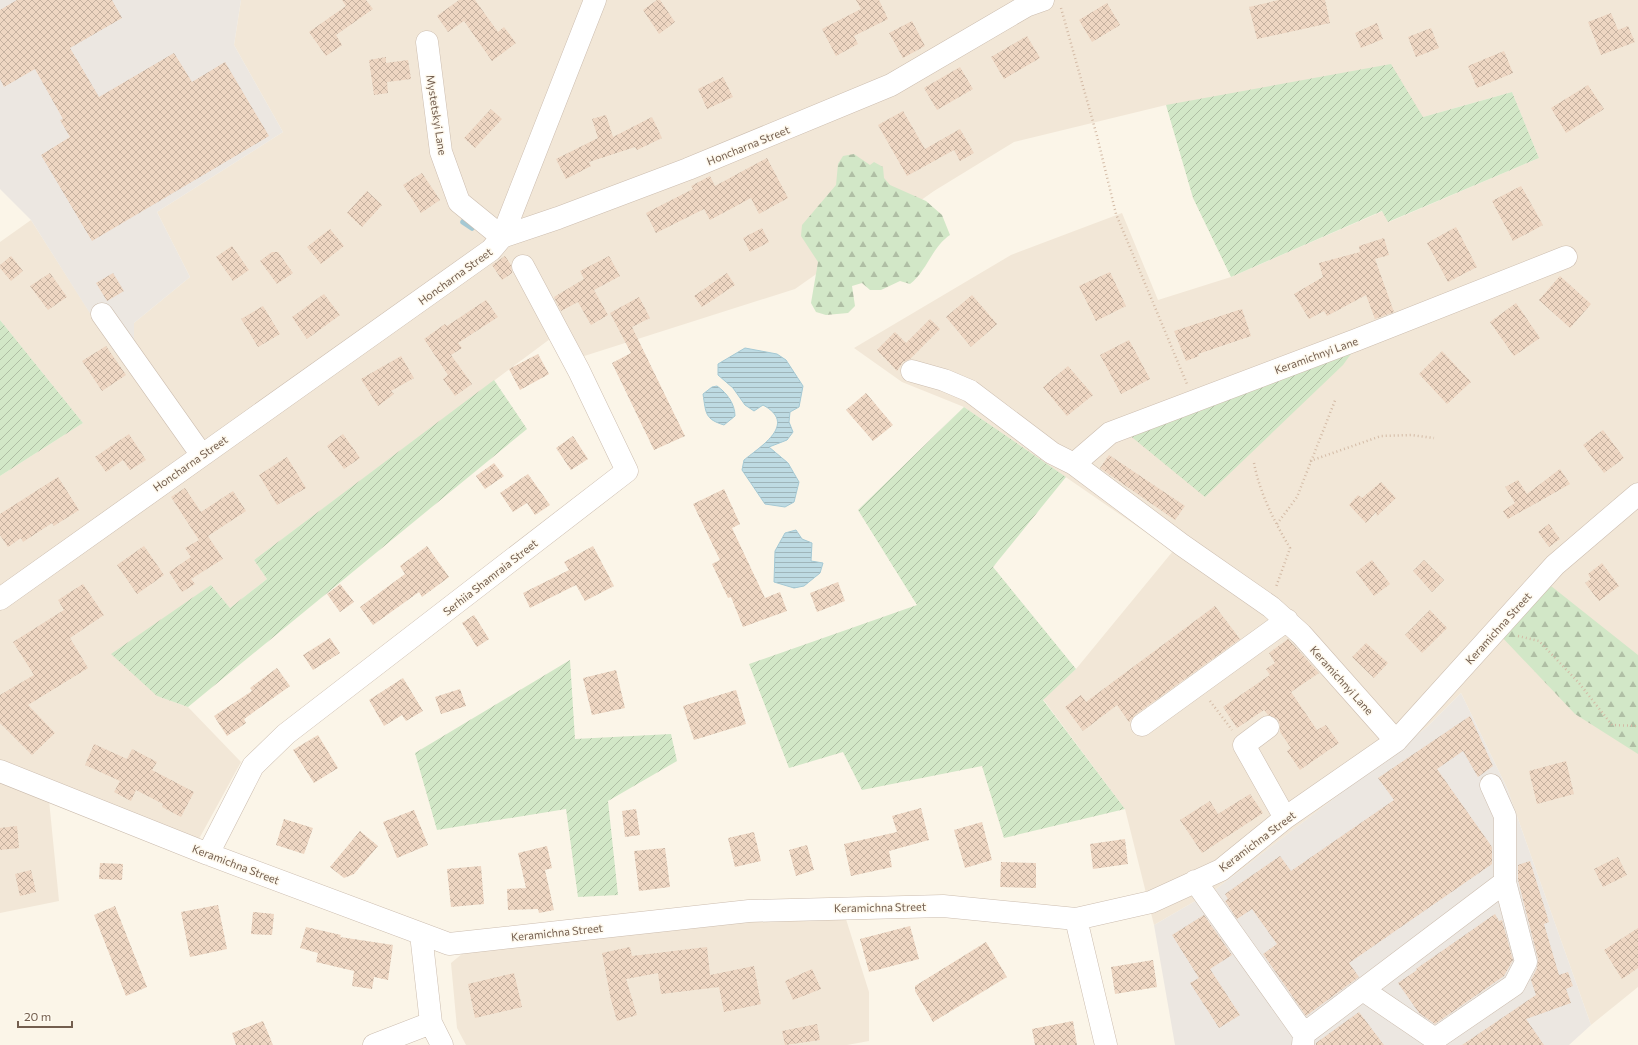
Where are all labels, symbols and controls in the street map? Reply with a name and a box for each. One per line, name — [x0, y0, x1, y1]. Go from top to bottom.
street label: Mystetskyi Lane — [424, 74, 450, 156]
street label: Honcharna Street — [705, 122, 792, 168]
street label: Honcharna Street — [415, 245, 495, 307]
street label: Keramichnyi Lane — [1272, 334, 1360, 376]
street label: Honcharna Street — [150, 432, 230, 494]
street label: Serhiia Shamraia Street — [440, 536, 540, 618]
street label: Keramichna Street — [1462, 589, 1534, 667]
street label: Keramichnyi Lane — [1308, 643, 1376, 717]
street label: Keramichna Street — [1216, 808, 1298, 874]
street label: Keramichna Street — [191, 841, 282, 887]
street label: Keramichna Street — [834, 900, 927, 914]
street label: Keramichna Street — [510, 921, 604, 943]
scale bar — [18, 1003, 72, 1029]
text: 20 m — [24, 1009, 51, 1023]

